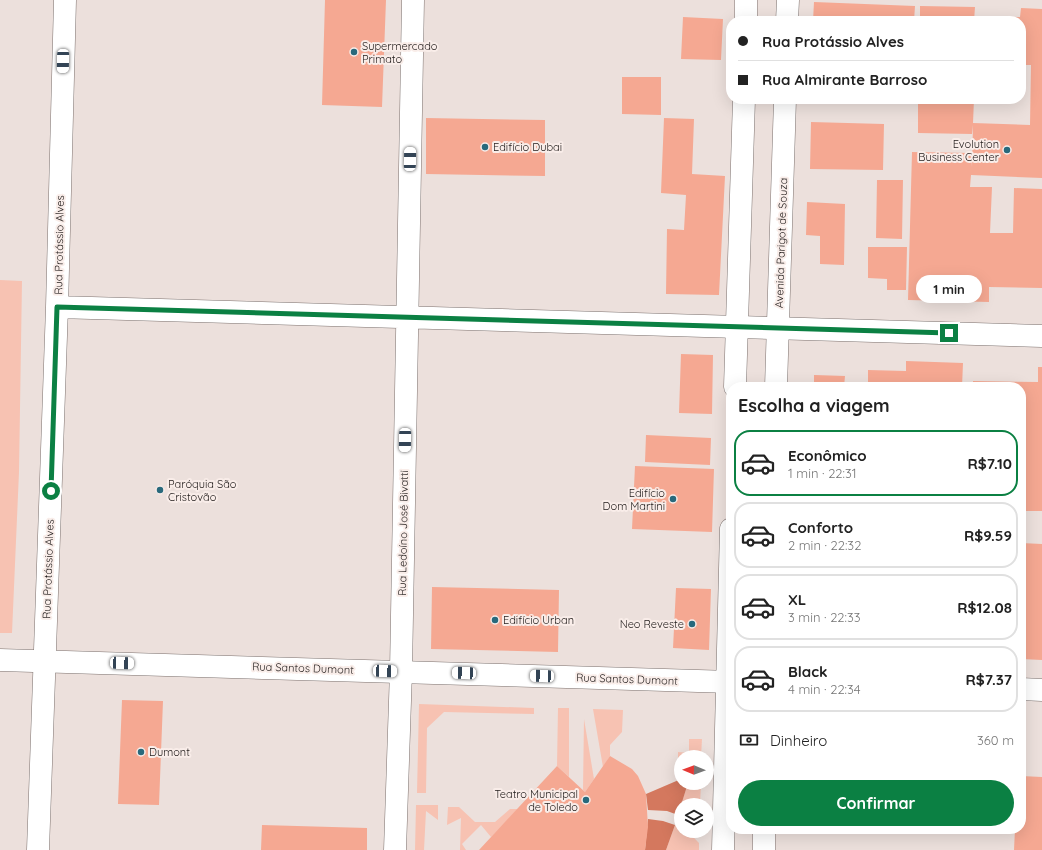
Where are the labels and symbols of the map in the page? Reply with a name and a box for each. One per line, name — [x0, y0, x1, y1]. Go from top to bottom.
place label: Supermercado Primato — [362, 39, 438, 66]
marker: Supermercado Primato — [349, 47, 359, 57]
car — [57, 49, 69, 73]
place label: Evolution Business Center — [918, 137, 1000, 164]
place label: Edifício Dubai — [493, 140, 562, 154]
marker: Edifício Dubai — [480, 142, 490, 152]
marker: Evolution Business Center — [1002, 145, 1012, 155]
car — [404, 147, 416, 171]
street label: Avenida Parigot de Souza — [772, 178, 790, 308]
street label: Rua Protássio Alves — [51, 195, 67, 295]
callout: 1 min — [916, 275, 982, 303]
route end — [940, 324, 958, 342]
car — [399, 428, 411, 452]
street label: Rua Ledoíno José Bivatti — [395, 470, 411, 596]
place label: Paróquia São Cristovão — [168, 477, 237, 504]
route start — [42, 482, 60, 500]
marker: Paróquia São Cristovão — [155, 485, 165, 495]
place label: Edifício Dom Martini — [603, 486, 665, 513]
marker: Edifício Dom Martini — [668, 494, 678, 504]
street label: Rua Protássio Alves — [39, 519, 57, 619]
place label: Edifício Urban — [503, 613, 574, 627]
marker: Edifício Urban — [490, 615, 500, 625]
place label: Neo Reveste — [620, 617, 684, 631]
marker: Neo Reveste — [687, 619, 697, 629]
car — [110, 657, 134, 669]
street label: Rua Santos Dumont — [252, 659, 354, 677]
car — [373, 665, 397, 677]
car — [452, 667, 476, 679]
car — [530, 670, 554, 682]
street label: Rua Santos Dumont — [576, 670, 678, 688]
place label: Dumont — [149, 745, 190, 759]
marker: Dumont — [136, 747, 146, 757]
north arrow — [674, 750, 714, 790]
place label: Teatro Municipal de Toledo — [494, 787, 578, 814]
marker: Teatro Municipal de Toledo — [581, 795, 591, 805]

